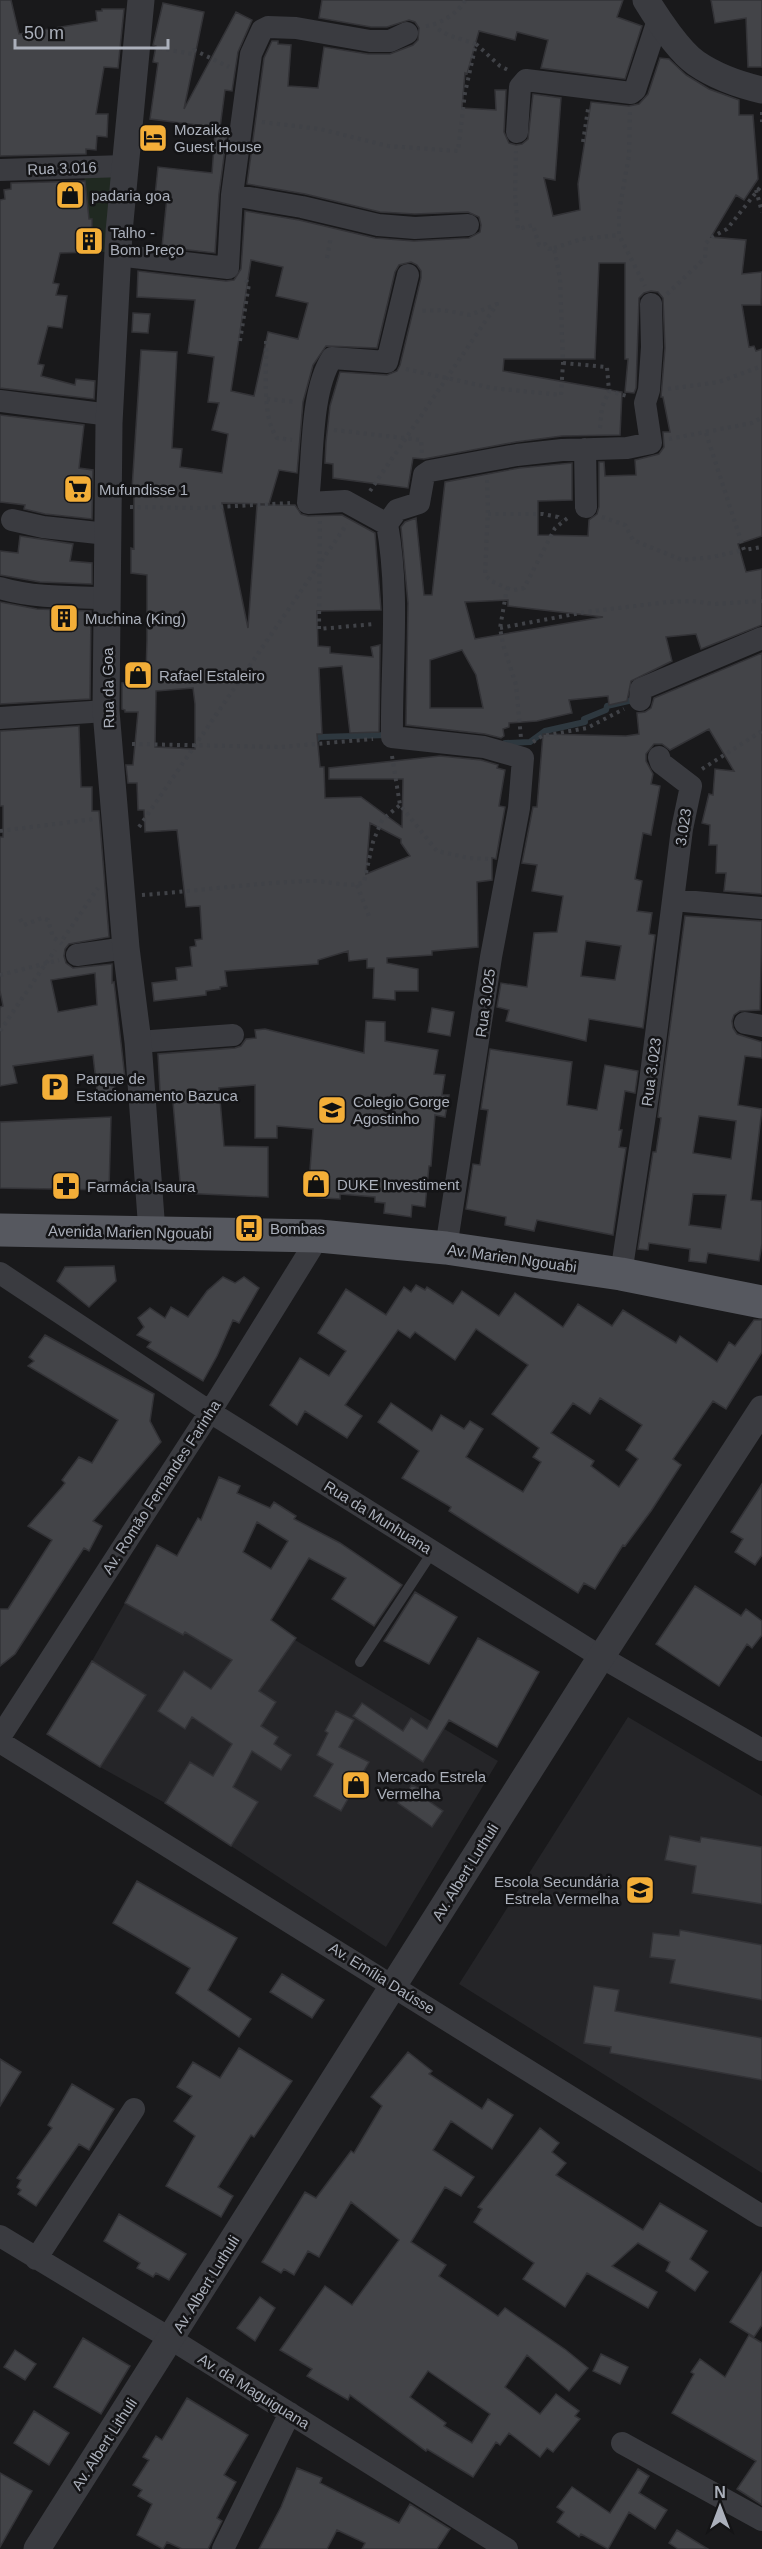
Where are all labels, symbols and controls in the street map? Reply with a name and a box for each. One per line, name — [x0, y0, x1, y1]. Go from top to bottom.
scale bar — [15, 12, 168, 50]
text: 50 m — [24, 23, 64, 43]
place label: Mozaika Guest House — [174, 121, 262, 155]
hotel icon: Mozaika Guest House — [137, 122, 169, 154]
street label: Rua 3.016 — [27, 158, 97, 178]
shop icon: padaria goa — [54, 179, 86, 211]
place label: padaria goa — [91, 187, 171, 204]
place label: Talho - Bom Preço — [110, 224, 184, 258]
building icon: Talho - Bom Preço — [73, 225, 105, 257]
supermarket icon: Mufundisse 1 — [62, 473, 94, 505]
place label: Mufundisse 1 — [99, 481, 188, 498]
building icon: Muchina (King) — [48, 602, 80, 634]
place label: Muchina (King) — [85, 610, 186, 627]
street label: Rua da Goa — [99, 647, 117, 729]
shop icon: Rafael Estaleiro — [122, 659, 154, 691]
place label: Rafael Estaleiro — [159, 667, 265, 684]
street label: 3.023 — [672, 807, 694, 847]
street label: Rua 3.025 — [472, 968, 498, 1038]
street label: Rua 3.023 — [638, 1037, 664, 1107]
place label: Parque de Estacionamento Bazuca — [76, 1070, 238, 1104]
parking icon: Parque de Estacionamento Bazuca — [39, 1071, 71, 1103]
place label: Colegio Gorge Agostinho — [353, 1093, 450, 1127]
school or university icon: Colegio Gorge Agostinho — [316, 1094, 348, 1126]
shop icon: DUKE Investiment — [300, 1168, 332, 1200]
pharmacy icon: Farmácia Isaura — [50, 1170, 82, 1202]
place label: DUKE Investiment — [337, 1176, 460, 1193]
place label: Farmácia Isaura — [87, 1178, 196, 1195]
bus stop icon: Bombas — [233, 1212, 265, 1244]
place label: Bombas — [270, 1220, 325, 1237]
street label: Avenida Marien Ngouabi — [48, 1222, 212, 1242]
street label: Av. Marien Ngouabi — [446, 1241, 578, 1275]
street label: Av. Romão Fernandes Farinha — [98, 1396, 224, 1577]
street label: Rua da Munhuana — [321, 1477, 435, 1557]
place label: Mercado Estrela Vermelha — [377, 1768, 487, 1802]
shop icon: Mercado Estrela Vermelha — [340, 1769, 372, 1801]
street label: Av. Albert Luthuli — [428, 1820, 502, 1924]
place label: Escola Secundária Estrela Vermelha — [494, 1873, 620, 1907]
school or university icon: Escola Secundária Estrela Vermelha — [624, 1874, 656, 1906]
street label: Av. Emília Daússe — [326, 1939, 438, 2017]
street label: Av. Albert Luthuli — [169, 2232, 243, 2336]
street label: Av. da Maguiguana — [195, 2350, 313, 2432]
street label: Av. Albert Lithuli — [68, 2395, 140, 2493]
north arrow — [690, 2477, 750, 2537]
text: N — [714, 2484, 726, 2501]

